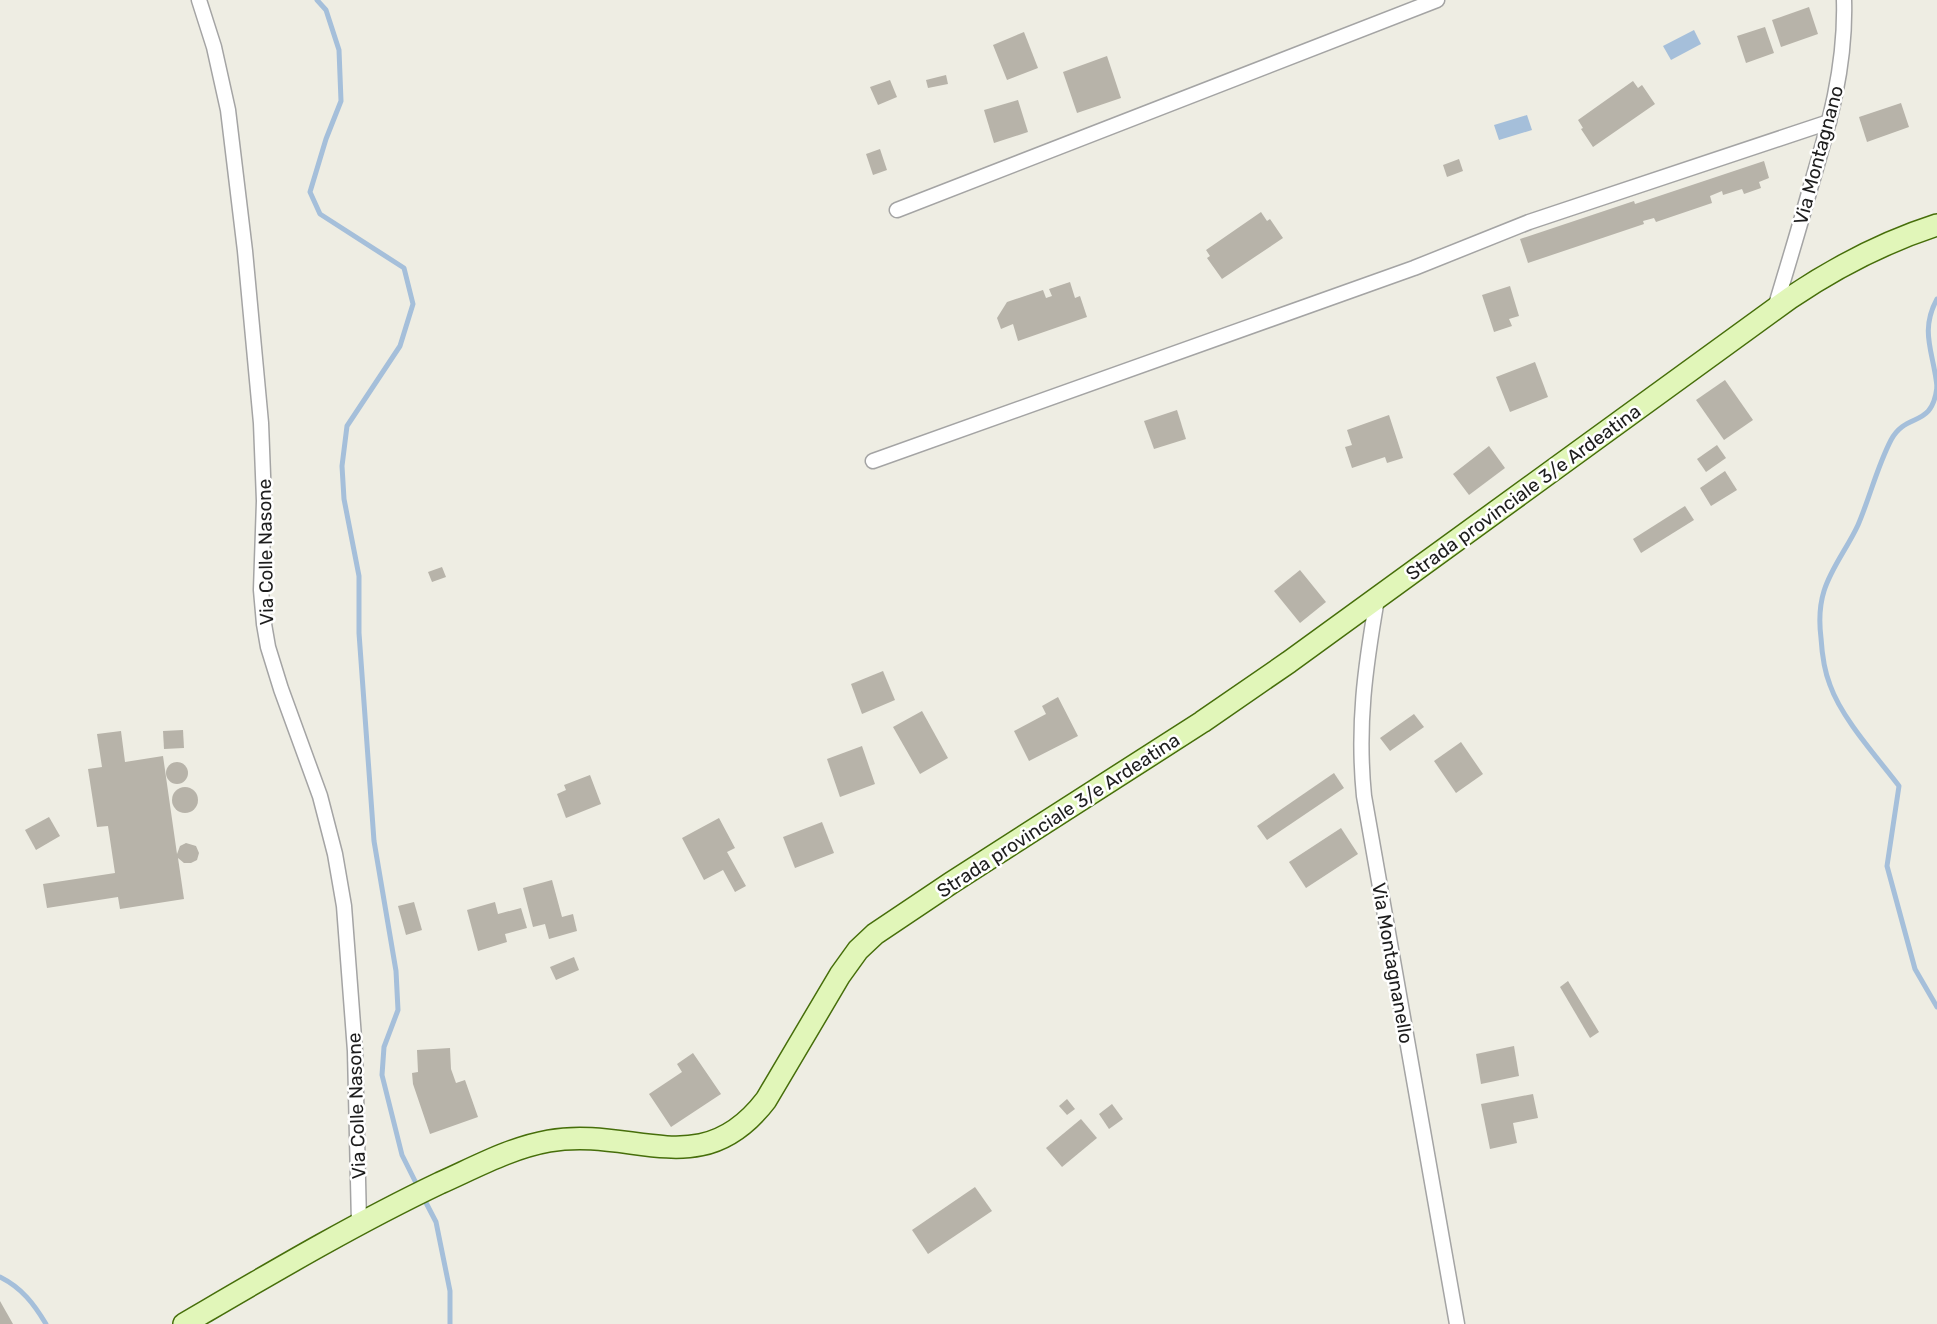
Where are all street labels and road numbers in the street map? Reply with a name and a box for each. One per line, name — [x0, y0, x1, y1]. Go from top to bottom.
street label: Via Montagnano — [1789, 83, 1848, 227]
street label: Strada provinciale 3/e Ardeatina — [1401, 399, 1645, 585]
street label: Via Colle Nasone — [253, 478, 278, 626]
street label: Strada provinciale 3/e Ardeatina — [933, 728, 1184, 903]
street label: Via Montagnanello — [1367, 881, 1418, 1045]
street label: Via Colle Nasone — [342, 1032, 371, 1180]

